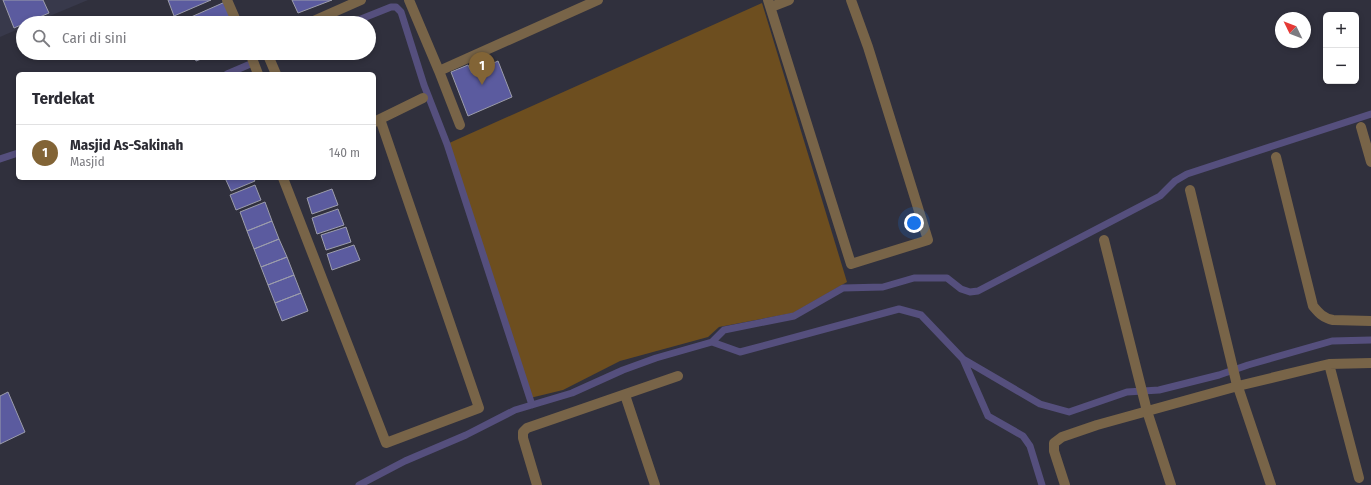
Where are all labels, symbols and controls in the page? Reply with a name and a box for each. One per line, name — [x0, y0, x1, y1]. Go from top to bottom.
north arrow — [1275, 12, 1311, 48]
map controls — [1323, 12, 1359, 84]
button: + — [1323, 12, 1359, 48]
search box — [16, 16, 376, 60]
icon: search — [30, 27, 52, 49]
text: Cari di sini — [62, 29, 127, 47]
button: − — [1323, 48, 1359, 84]
pin: 1 — [469, 52, 495, 85]
text: Terdekat — [32, 88, 94, 109]
text: Masjid As-Sakinah — [70, 136, 183, 154]
text: 1 — [42, 145, 48, 160]
text: 140 m — [329, 145, 360, 160]
text: Masjid — [70, 154, 105, 169]
your location — [904, 213, 924, 233]

